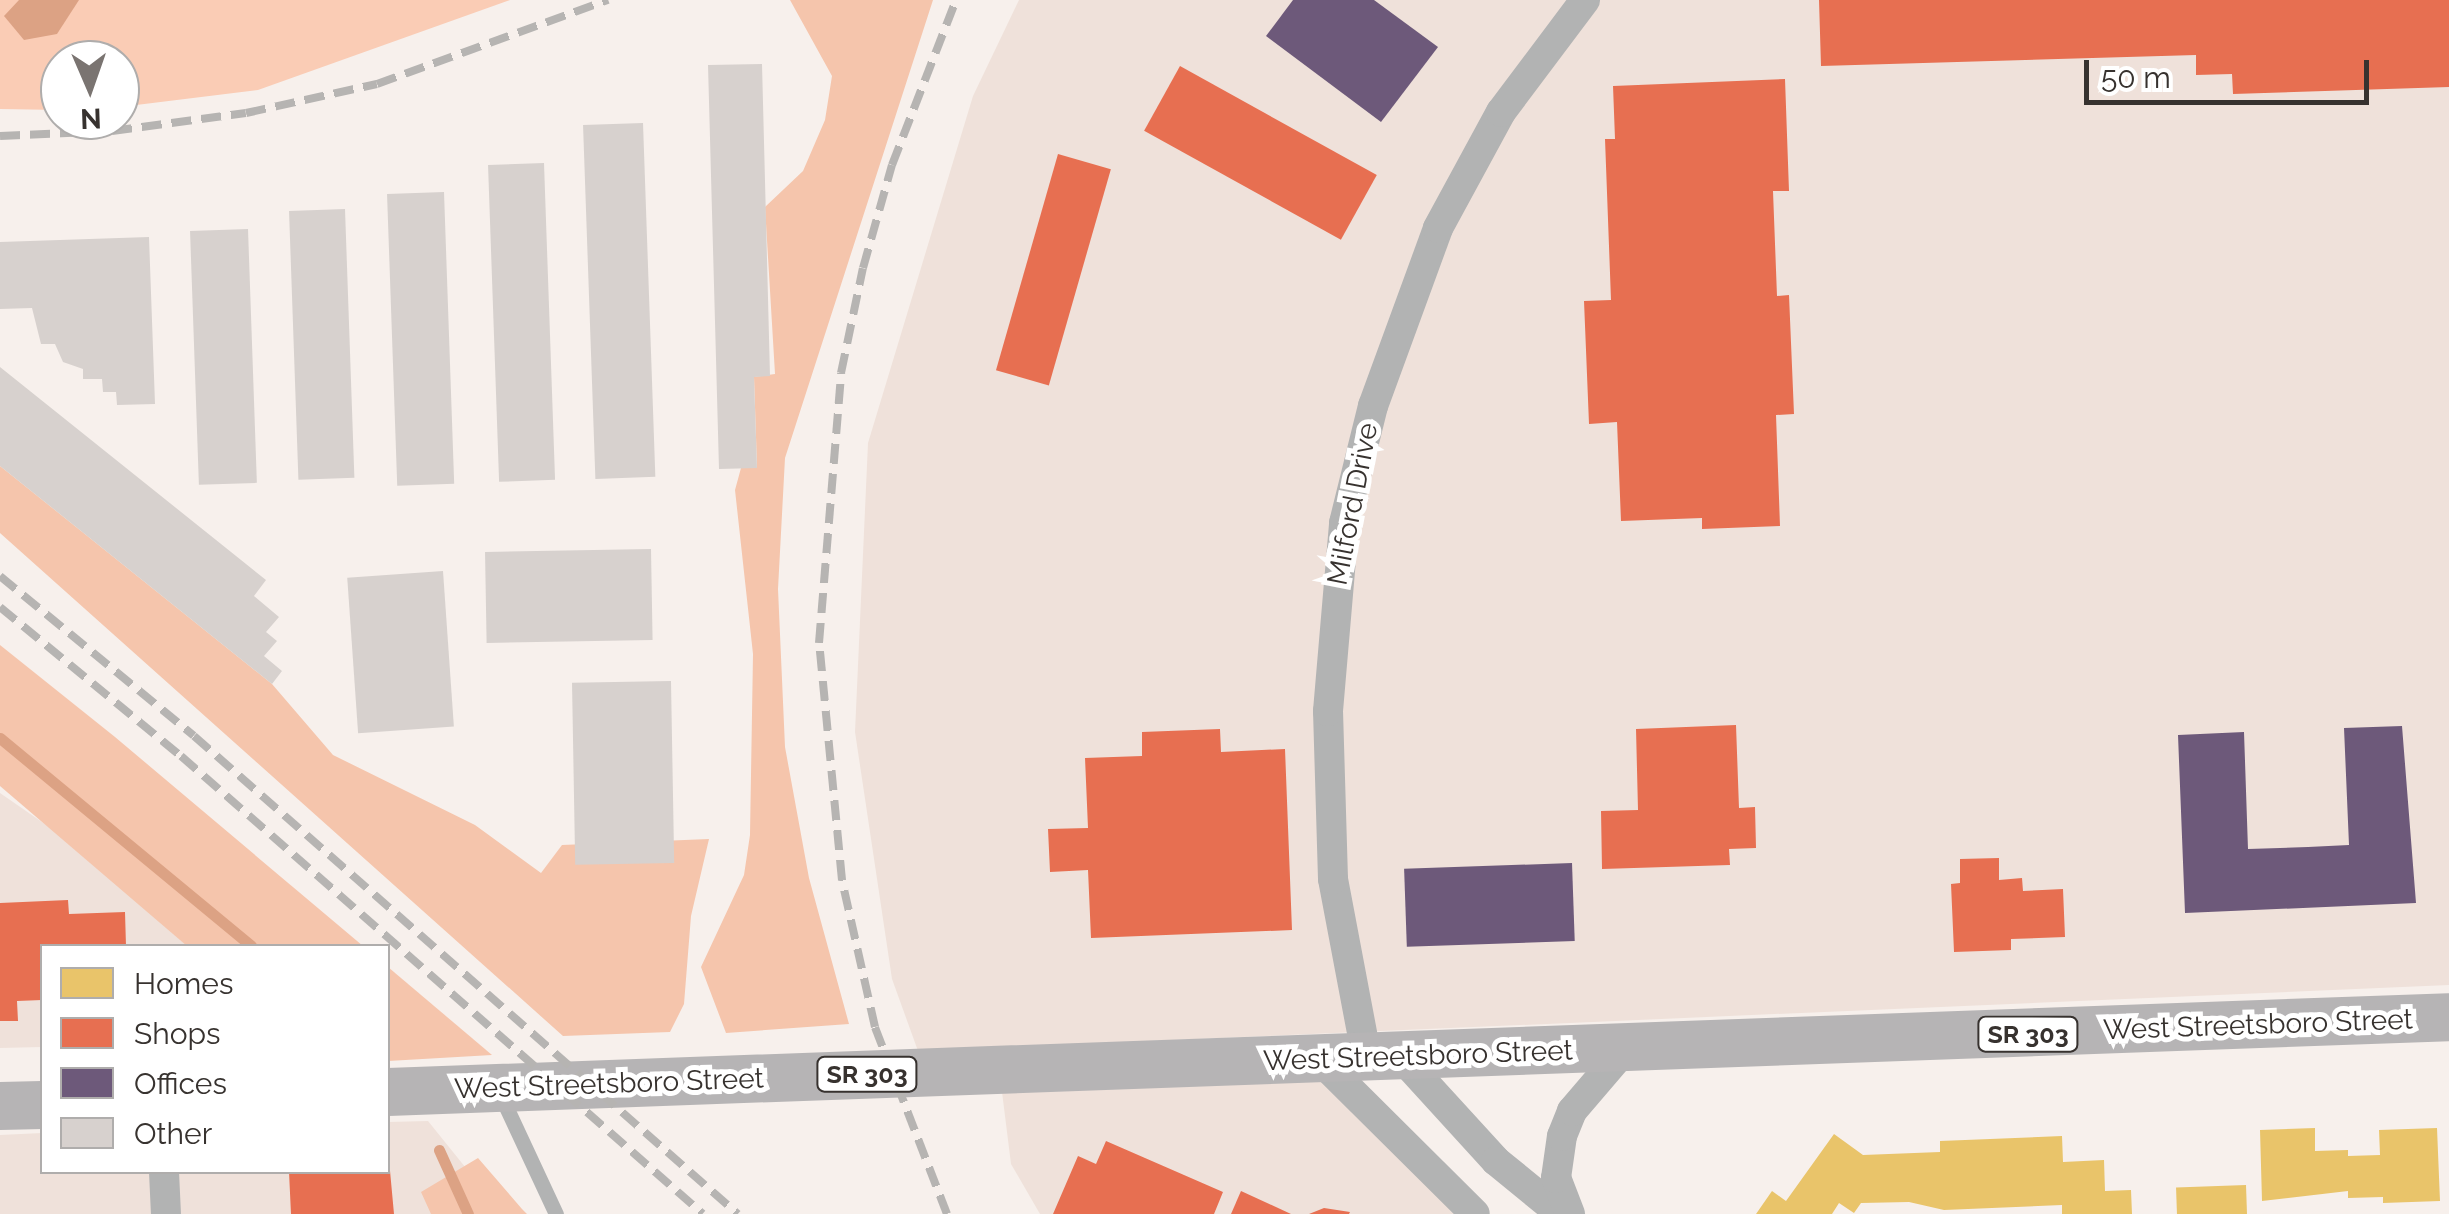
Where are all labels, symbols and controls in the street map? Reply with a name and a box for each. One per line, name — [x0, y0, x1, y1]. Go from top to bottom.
north arrow — [40, 40, 140, 140]
scale bar — [2089, 40, 2374, 102]
text: 50 m — [2101, 60, 2171, 95]
text: N — [80, 102, 102, 135]
street label: Milford Drive — [1321, 420, 1385, 588]
legend — [40, 944, 390, 1174]
text: Homes — [134, 966, 233, 1001]
street label: West Streetsboro Street — [2103, 1003, 2413, 1047]
road number: SR 303 — [1976, 1014, 2080, 1054]
text: Shops — [134, 1016, 221, 1051]
street label: West Streetsboro Street — [1263, 1034, 1573, 1078]
road number: SR 303 — [814, 1054, 920, 1094]
street label: West Streetsboro Street — [454, 1062, 764, 1106]
text: Offices — [134, 1066, 227, 1101]
text: Other — [134, 1116, 212, 1151]

